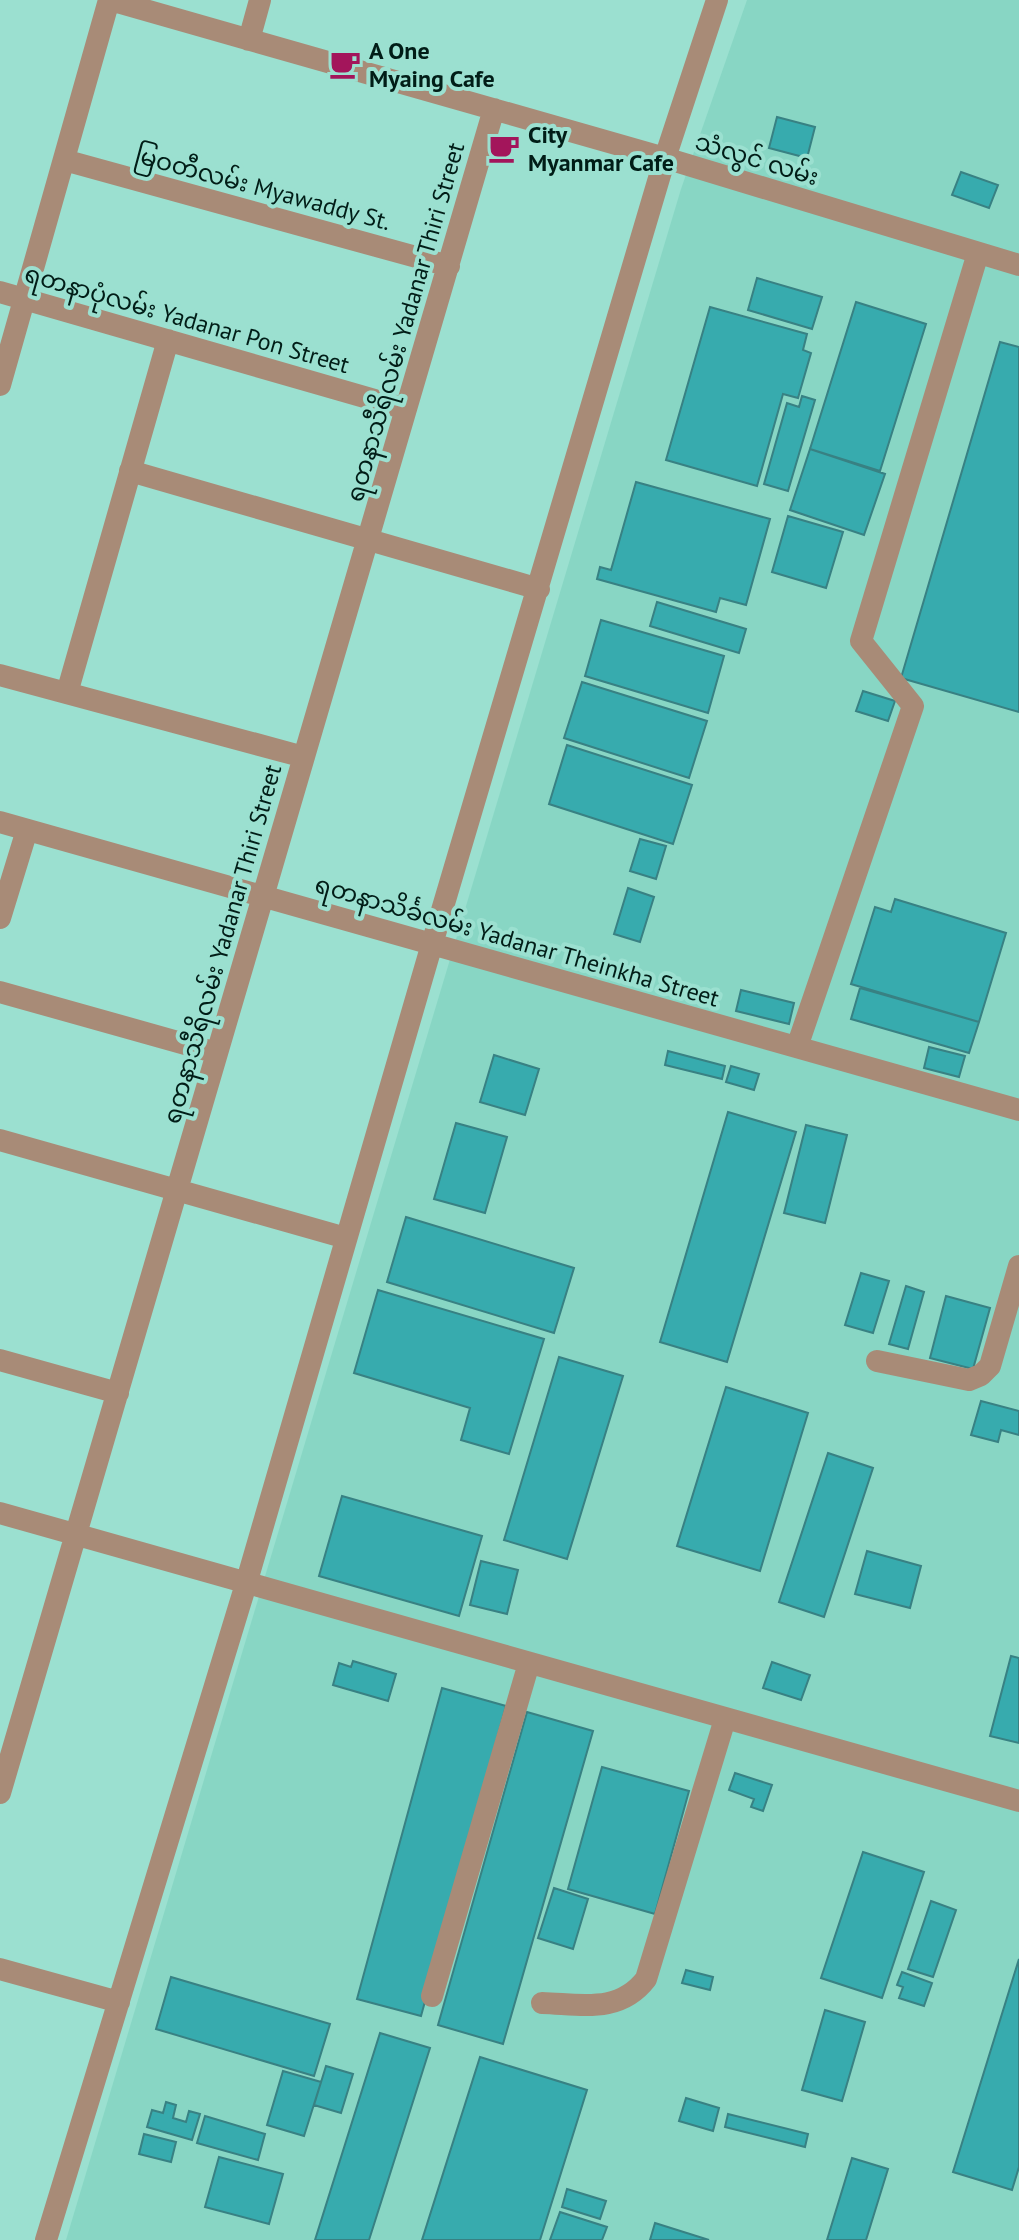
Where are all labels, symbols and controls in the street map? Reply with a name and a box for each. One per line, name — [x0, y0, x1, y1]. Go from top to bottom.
place label: A One Myaing Cafe — [369, 35, 495, 94]
cafe icon: A One Myaing Cafe — [328, 47, 362, 81]
place label: City Myanmar Cafe — [528, 119, 674, 178]
street label: သံလွင် လမ်း — [691, 126, 823, 195]
cafe icon: City Myanmar Cafe — [487, 131, 521, 165]
street label: မြဝတီလမ်း Myawaddy St. — [131, 139, 394, 241]
street label: ရတနာသီရိလမ်း Yadanar Thiri Street — [339, 139, 475, 506]
street label: ရတနာပုံလမ်း Yadanar Pon Street — [20, 258, 353, 384]
street label: ရတနာသီရိလမ်း Yadanar Thiri Street — [156, 761, 292, 1128]
street label: ရတနာသိင်္ခလမ်း Yadanar Theinkha Street — [310, 868, 723, 1017]

